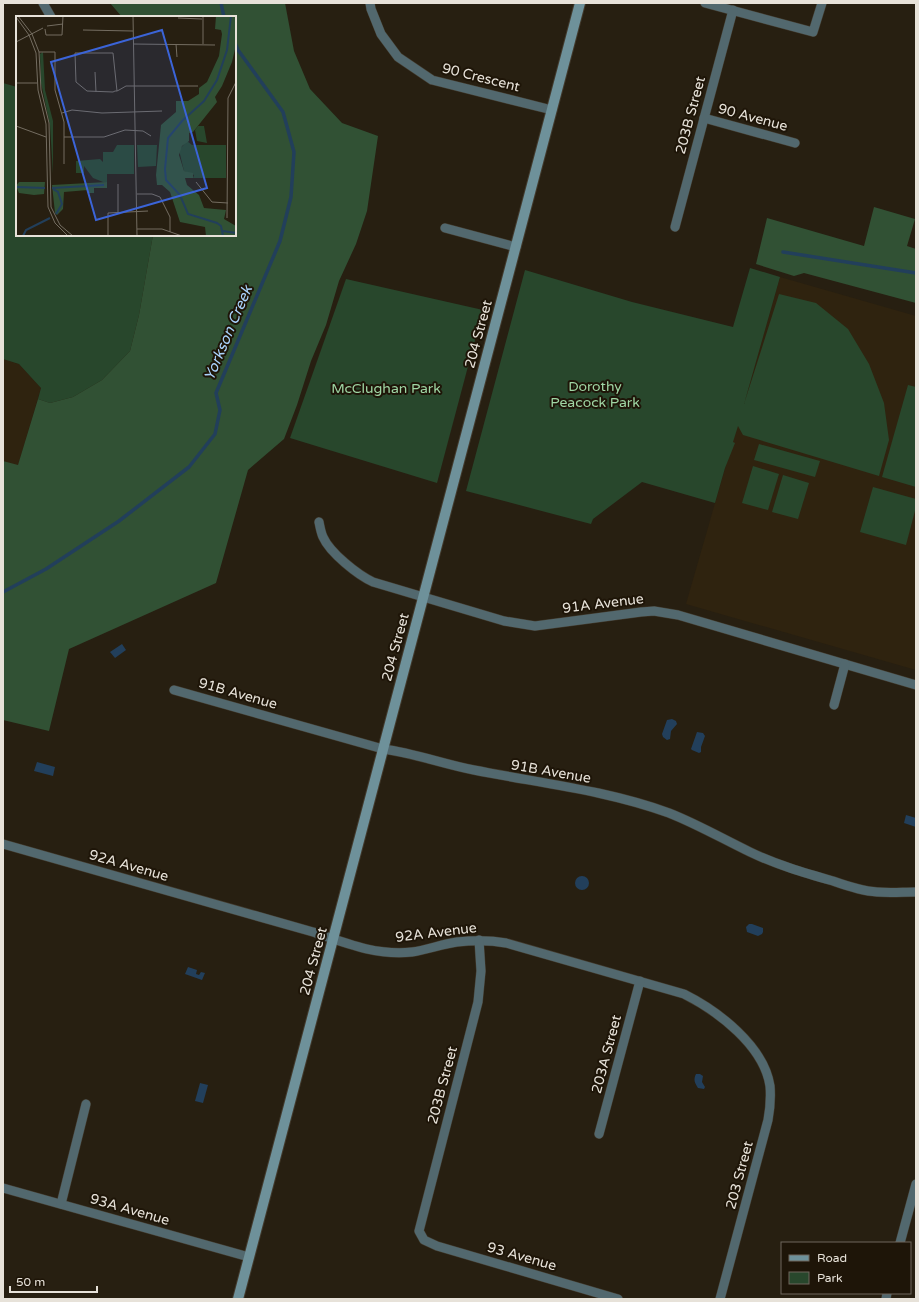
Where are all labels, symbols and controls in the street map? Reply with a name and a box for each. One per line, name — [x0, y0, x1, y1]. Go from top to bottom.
inset map — [16, 16, 236, 236]
street label: 90 Crescent — [440, 60, 522, 96]
street label: 203B Street — [672, 74, 709, 156]
street label: 90 Avenue — [716, 100, 790, 135]
water label: Yorkson Creek — [200, 281, 257, 383]
street label: 204 Street — [461, 297, 496, 370]
park label: Dorothy Peacock Park — [550, 378, 640, 411]
park label: McClughan Park — [331, 380, 441, 397]
street label: 91A Avenue — [561, 590, 645, 617]
street label: 204 Street — [378, 610, 413, 683]
street label: 91B Avenue — [197, 674, 279, 713]
street label: 91B Avenue — [510, 756, 592, 787]
street label: 92A Avenue — [87, 846, 171, 885]
street label: 92A Avenue — [394, 919, 478, 946]
street label: 204 Street — [296, 924, 331, 997]
street label: 203A Street — [588, 1012, 625, 1095]
street label: 203B Street — [424, 1044, 461, 1126]
street label: 203 Street — [722, 1138, 757, 1211]
street label: 93A Avenue — [88, 1190, 172, 1229]
street label: 93 Avenue — [485, 1238, 559, 1275]
legend — [781, 1242, 911, 1294]
text: Road — [817, 1251, 847, 1265]
scale bar — [10, 1268, 97, 1294]
text: Park — [817, 1271, 843, 1285]
text: 50 m — [16, 1275, 45, 1289]

